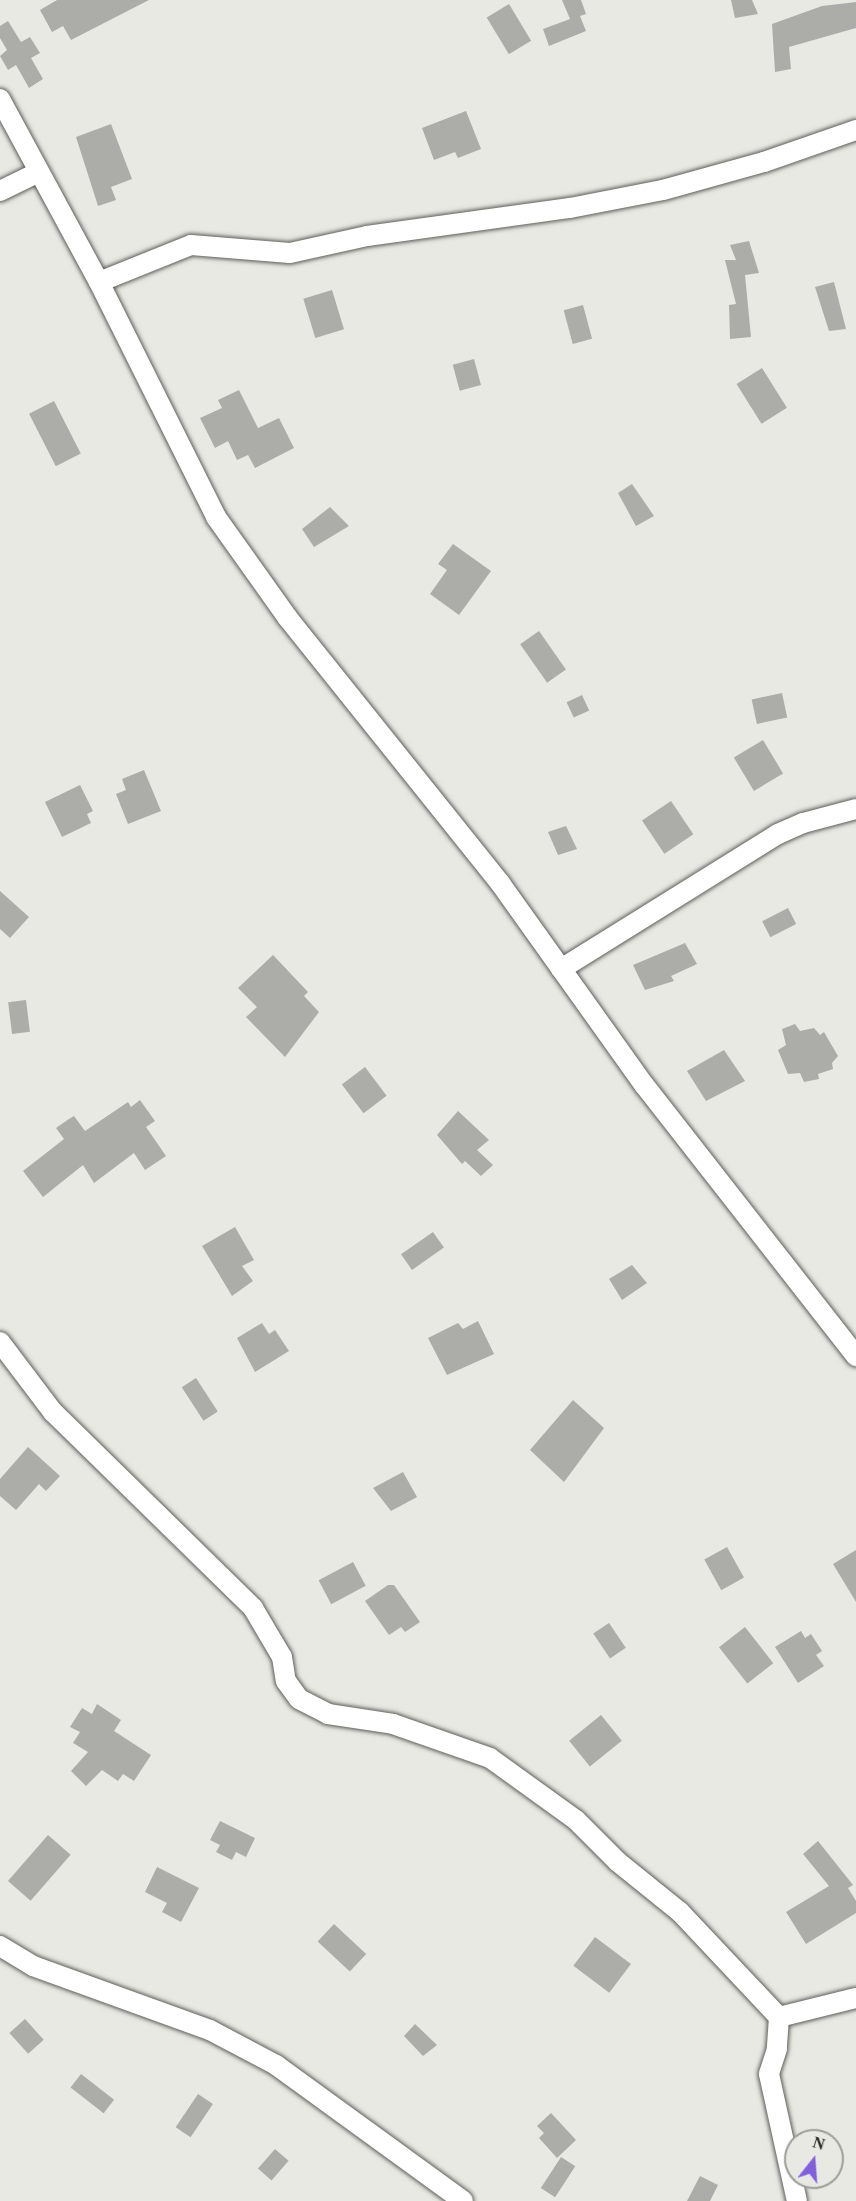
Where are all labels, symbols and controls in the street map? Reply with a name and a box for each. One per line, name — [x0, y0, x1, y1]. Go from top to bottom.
north arrow — [784, 2129, 844, 2189]
text: N — [811, 2133, 827, 2153]

